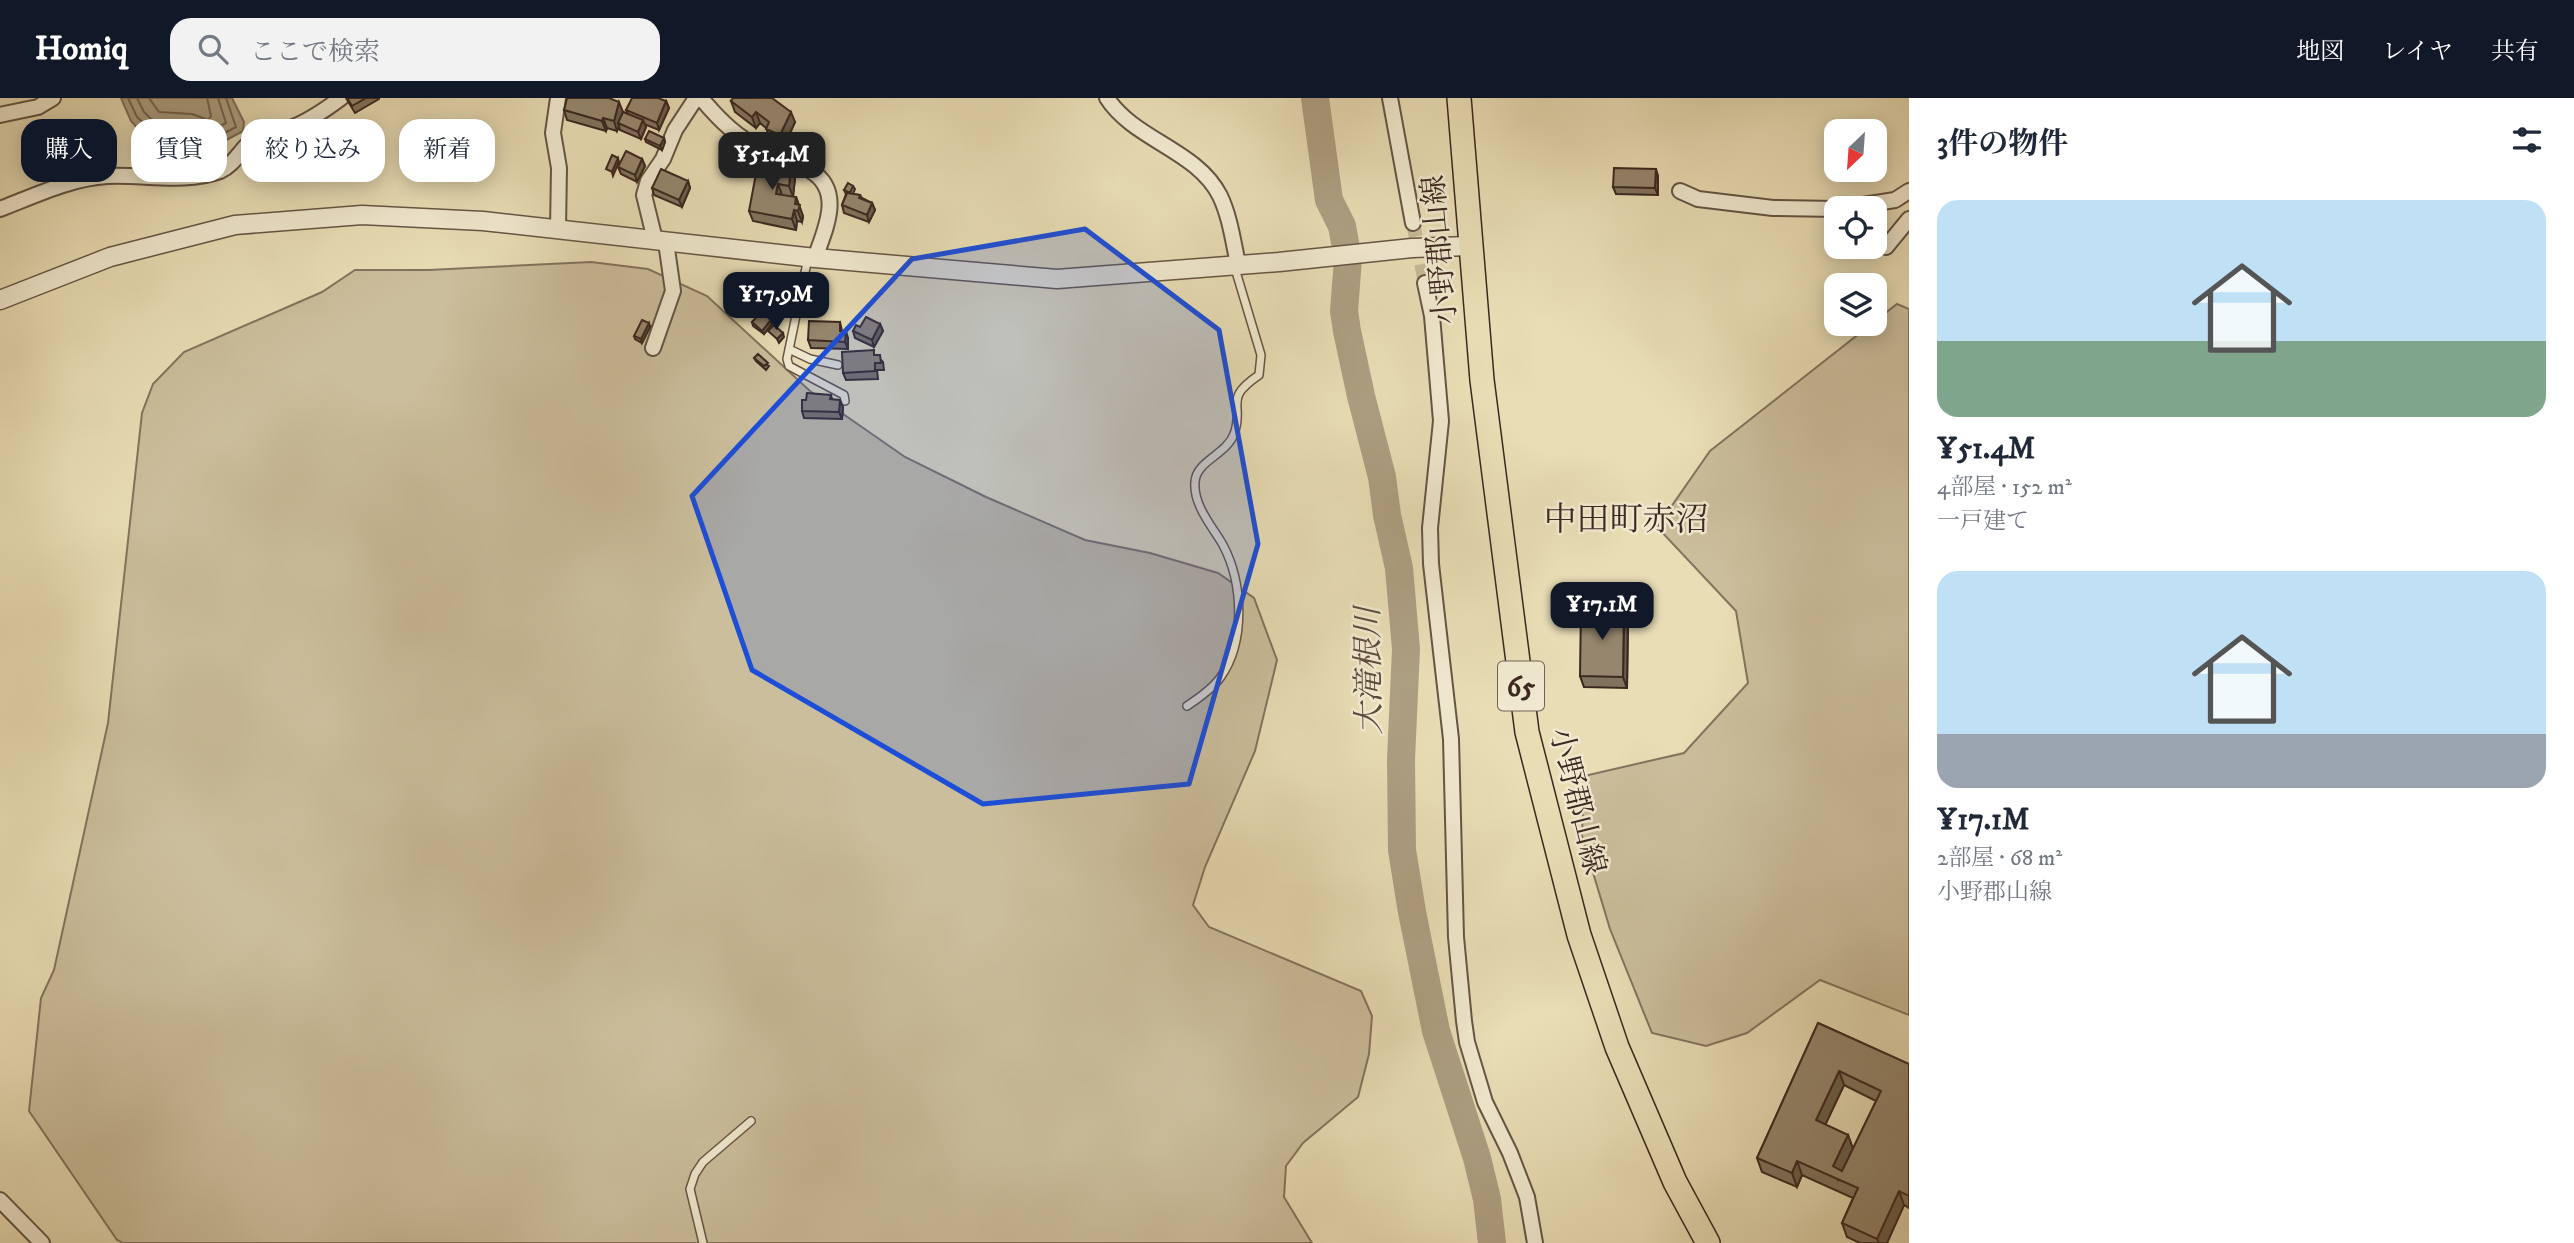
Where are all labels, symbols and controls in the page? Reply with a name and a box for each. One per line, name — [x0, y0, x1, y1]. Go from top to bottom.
search box — [170, 18, 660, 81]
text: Homiq — [35, 29, 128, 70]
icon: search — [194, 30, 232, 68]
text: ここで検索 — [250, 36, 380, 69]
text: 地図 — [2296, 37, 2344, 67]
text: レイヤ — [2382, 37, 2453, 67]
text: 共有 — [2491, 37, 2539, 67]
chip: 購入 — [21, 119, 117, 182]
chip: 賃貸 — [131, 119, 227, 182]
chip: 絞り込み — [241, 119, 385, 182]
chip: 新着 — [399, 119, 495, 182]
north arrow — [1824, 119, 1886, 182]
map controls — [1824, 119, 1887, 336]
icon: filters — [2508, 121, 2546, 159]
text: 3件の物件 — [1937, 126, 2068, 163]
pin: ¥51.4M — [715, 132, 829, 192]
text: ¥51.4M — [734, 140, 810, 169]
street label: 小野郡山線 — [1416, 174, 1465, 326]
button: locate — [1824, 196, 1887, 259]
icon: home — [2179, 245, 2305, 371]
pin: ¥17.9M — [719, 272, 833, 332]
button: layers — [1824, 273, 1887, 336]
text: ¥17.9M — [739, 280, 813, 309]
text: ¥51.4M — [1937, 431, 2035, 468]
text: 4部屋 · 152 m² — [1937, 473, 2072, 502]
district label: 中田町赤沼 — [1544, 500, 1709, 541]
text: 一戸建て — [1937, 507, 2029, 536]
pin: ¥17.1M — [1545, 582, 1659, 642]
text: ¥17.1M — [1567, 590, 1637, 619]
water label: 大滝根川 — [1349, 604, 1391, 735]
icon: home — [2179, 616, 2305, 742]
road number: 65 — [1498, 662, 1544, 710]
street label: 小野郡山線 — [1540, 724, 1613, 879]
text: ¥17.1M — [1937, 802, 2029, 839]
text: 2部屋 · 68 m² — [1937, 844, 2062, 873]
text: 小野郡山線 — [1937, 878, 2052, 907]

